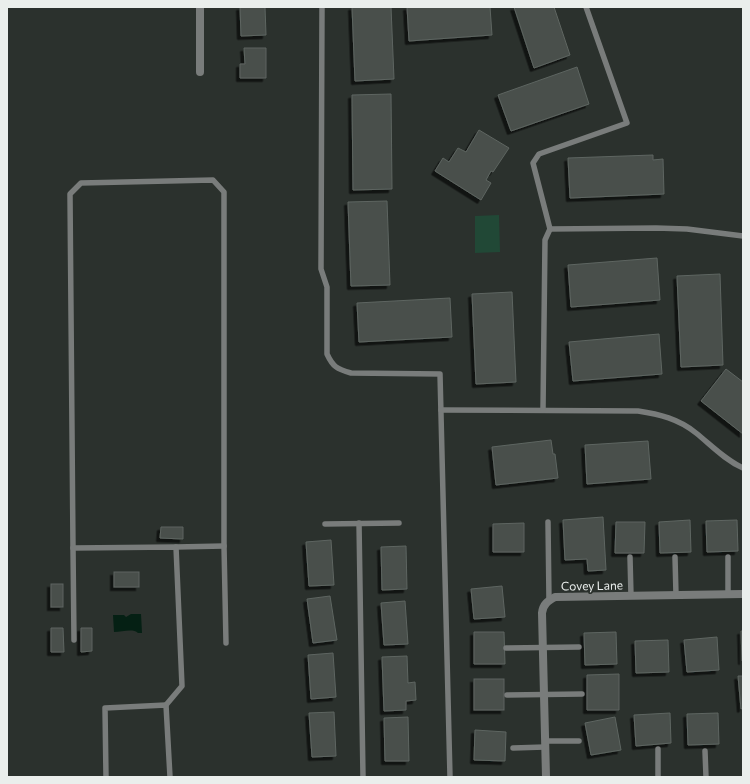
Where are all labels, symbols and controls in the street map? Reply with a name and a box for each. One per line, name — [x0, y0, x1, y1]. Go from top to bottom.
street label: Covey Lane — [561, 577, 623, 593]

